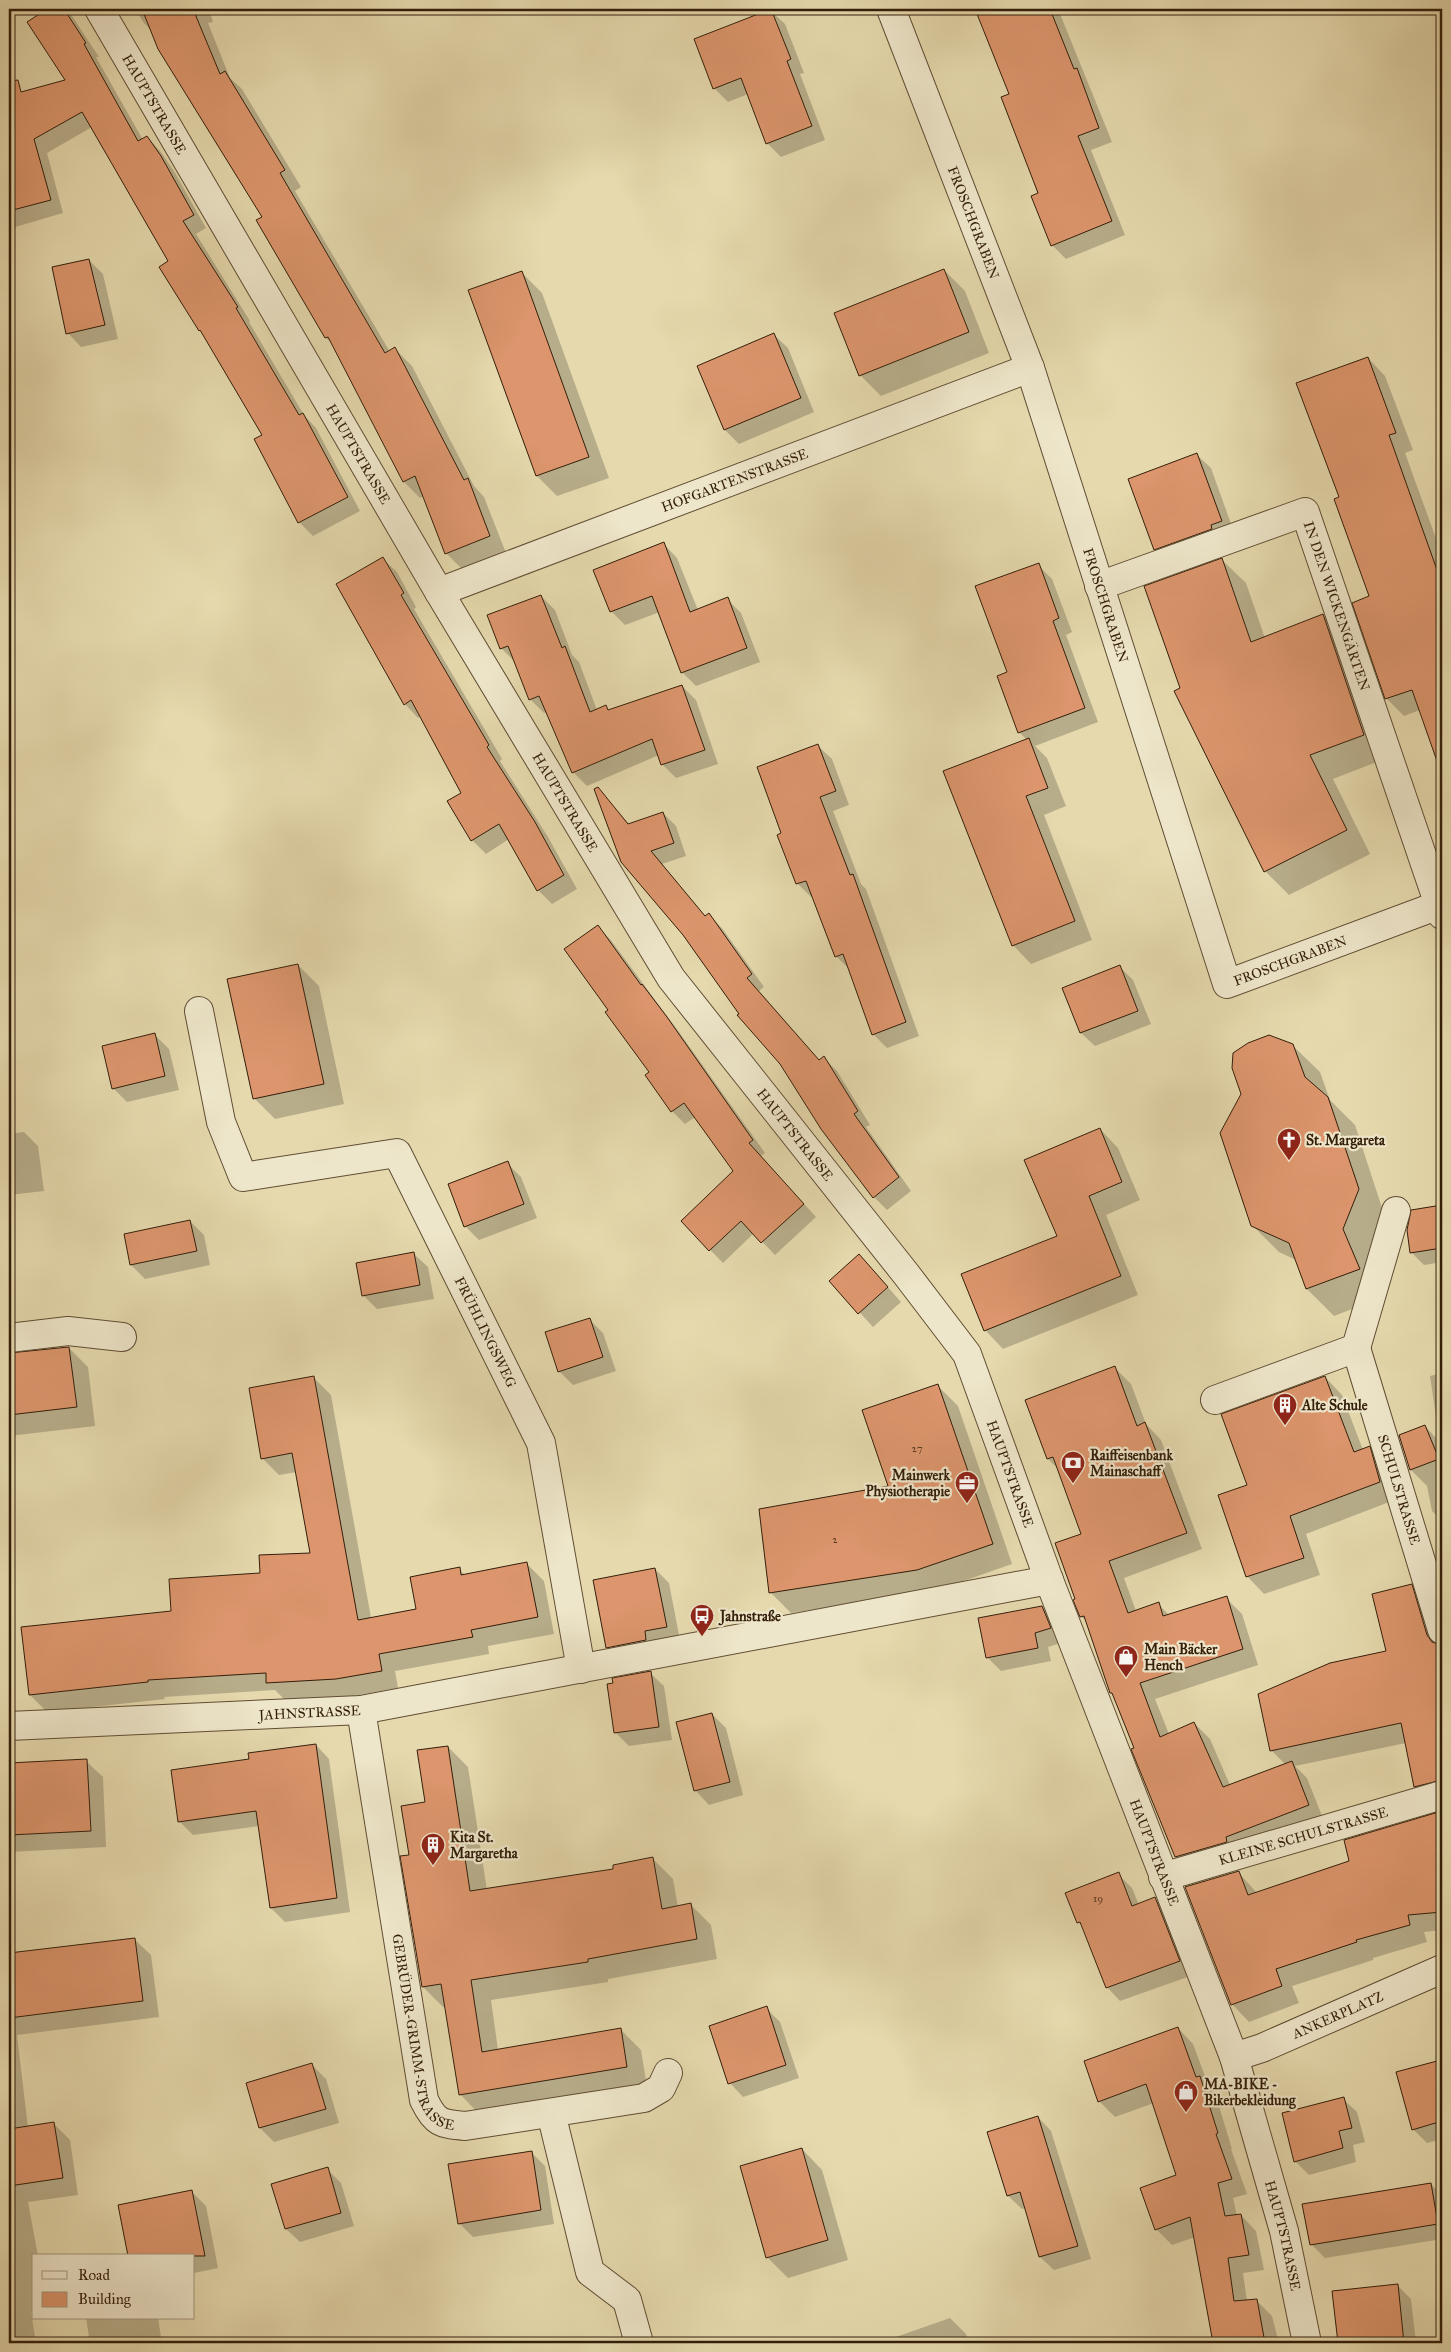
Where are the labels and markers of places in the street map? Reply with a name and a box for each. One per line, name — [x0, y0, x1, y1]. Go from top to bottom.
church icon: St. Margareta — [1276, 1127, 1302, 1161]
place label: St. Margareta — [1306, 1132, 1386, 1150]
building icon: Alte Schule — [1272, 1392, 1298, 1426]
place label: Alte Schule — [1301, 1397, 1368, 1414]
place label: Raiffeisenbank Mainaschaff — [1090, 1447, 1173, 1480]
bank icon: Raiffeisenbank Mainaschaff — [1060, 1450, 1086, 1484]
place label: Mainwerk Physiotherapie — [866, 1467, 950, 1501]
office icon: Mainwerk Physiotherapie — [954, 1470, 980, 1504]
bus stop icon: Jahnstraße — [689, 1603, 715, 1637]
place label: Jahnstraße — [718, 1608, 781, 1626]
place label: Main Bäcker Hench — [1144, 1641, 1218, 1674]
shop icon: Main Bäcker Hench — [1113, 1644, 1139, 1678]
place label: Kita St. Margaretha — [450, 1829, 519, 1863]
building icon: Kita St. Margaretha — [420, 1832, 446, 1866]
place label: MA-BIKE - Bikerbekleidung — [1204, 2076, 1296, 2110]
shop icon: MA-BIKE - Bikerbekleidung — [1173, 2079, 1199, 2113]

